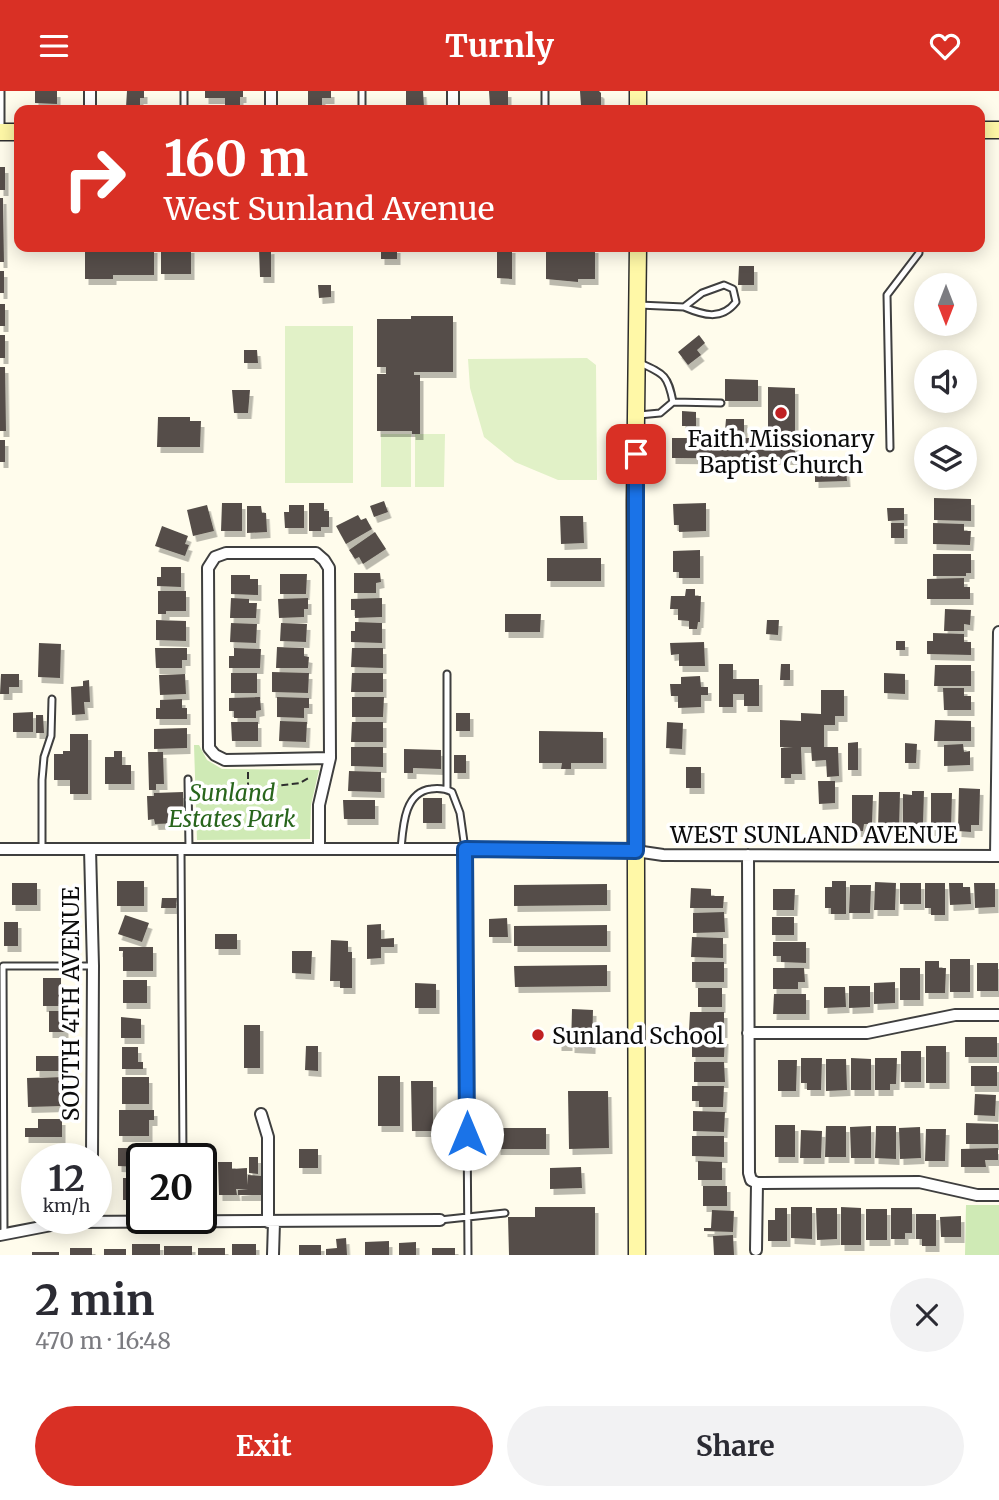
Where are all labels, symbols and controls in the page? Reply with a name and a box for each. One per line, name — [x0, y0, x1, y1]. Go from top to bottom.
text: Turnly — [445, 26, 554, 66]
icon: menu — [35, 27, 73, 65]
icon: heart — [926, 27, 964, 65]
text: 160 m — [164, 128, 308, 189]
icon: right — [49, 133, 140, 224]
text: West Sunland Avenue — [164, 189, 494, 229]
north arrow — [914, 273, 976, 336]
map controls — [914, 273, 977, 490]
button: sound — [914, 350, 977, 413]
marker: Faith Missionary Baptist Church — [773, 405, 789, 421]
pin — [606, 424, 666, 484]
place label: Faith Missionary Baptist Church — [688, 424, 875, 479]
button: layers — [914, 427, 977, 490]
icon: arrive — [617, 435, 655, 473]
park label: Sunland Estates Park — [169, 778, 296, 833]
street label: WEST SUNLAND AVENUE — [669, 820, 958, 849]
street label: SOUTH 4TH AVENUE — [56, 886, 85, 1121]
place label: Sunland School — [552, 1021, 724, 1050]
marker: Sunland School — [530, 1027, 546, 1043]
position arrow — [430, 1097, 504, 1171]
speed limit sign: 20 — [126, 1143, 217, 1234]
text: 12 — [48, 1157, 85, 1201]
text: km/h — [43, 1194, 90, 1217]
text: 2 min — [35, 1274, 155, 1326]
button: close — [890, 1278, 964, 1352]
text: 470 m · 16:48 — [35, 1326, 171, 1355]
button: Exit — [35, 1406, 493, 1486]
button: Share — [507, 1406, 964, 1486]

